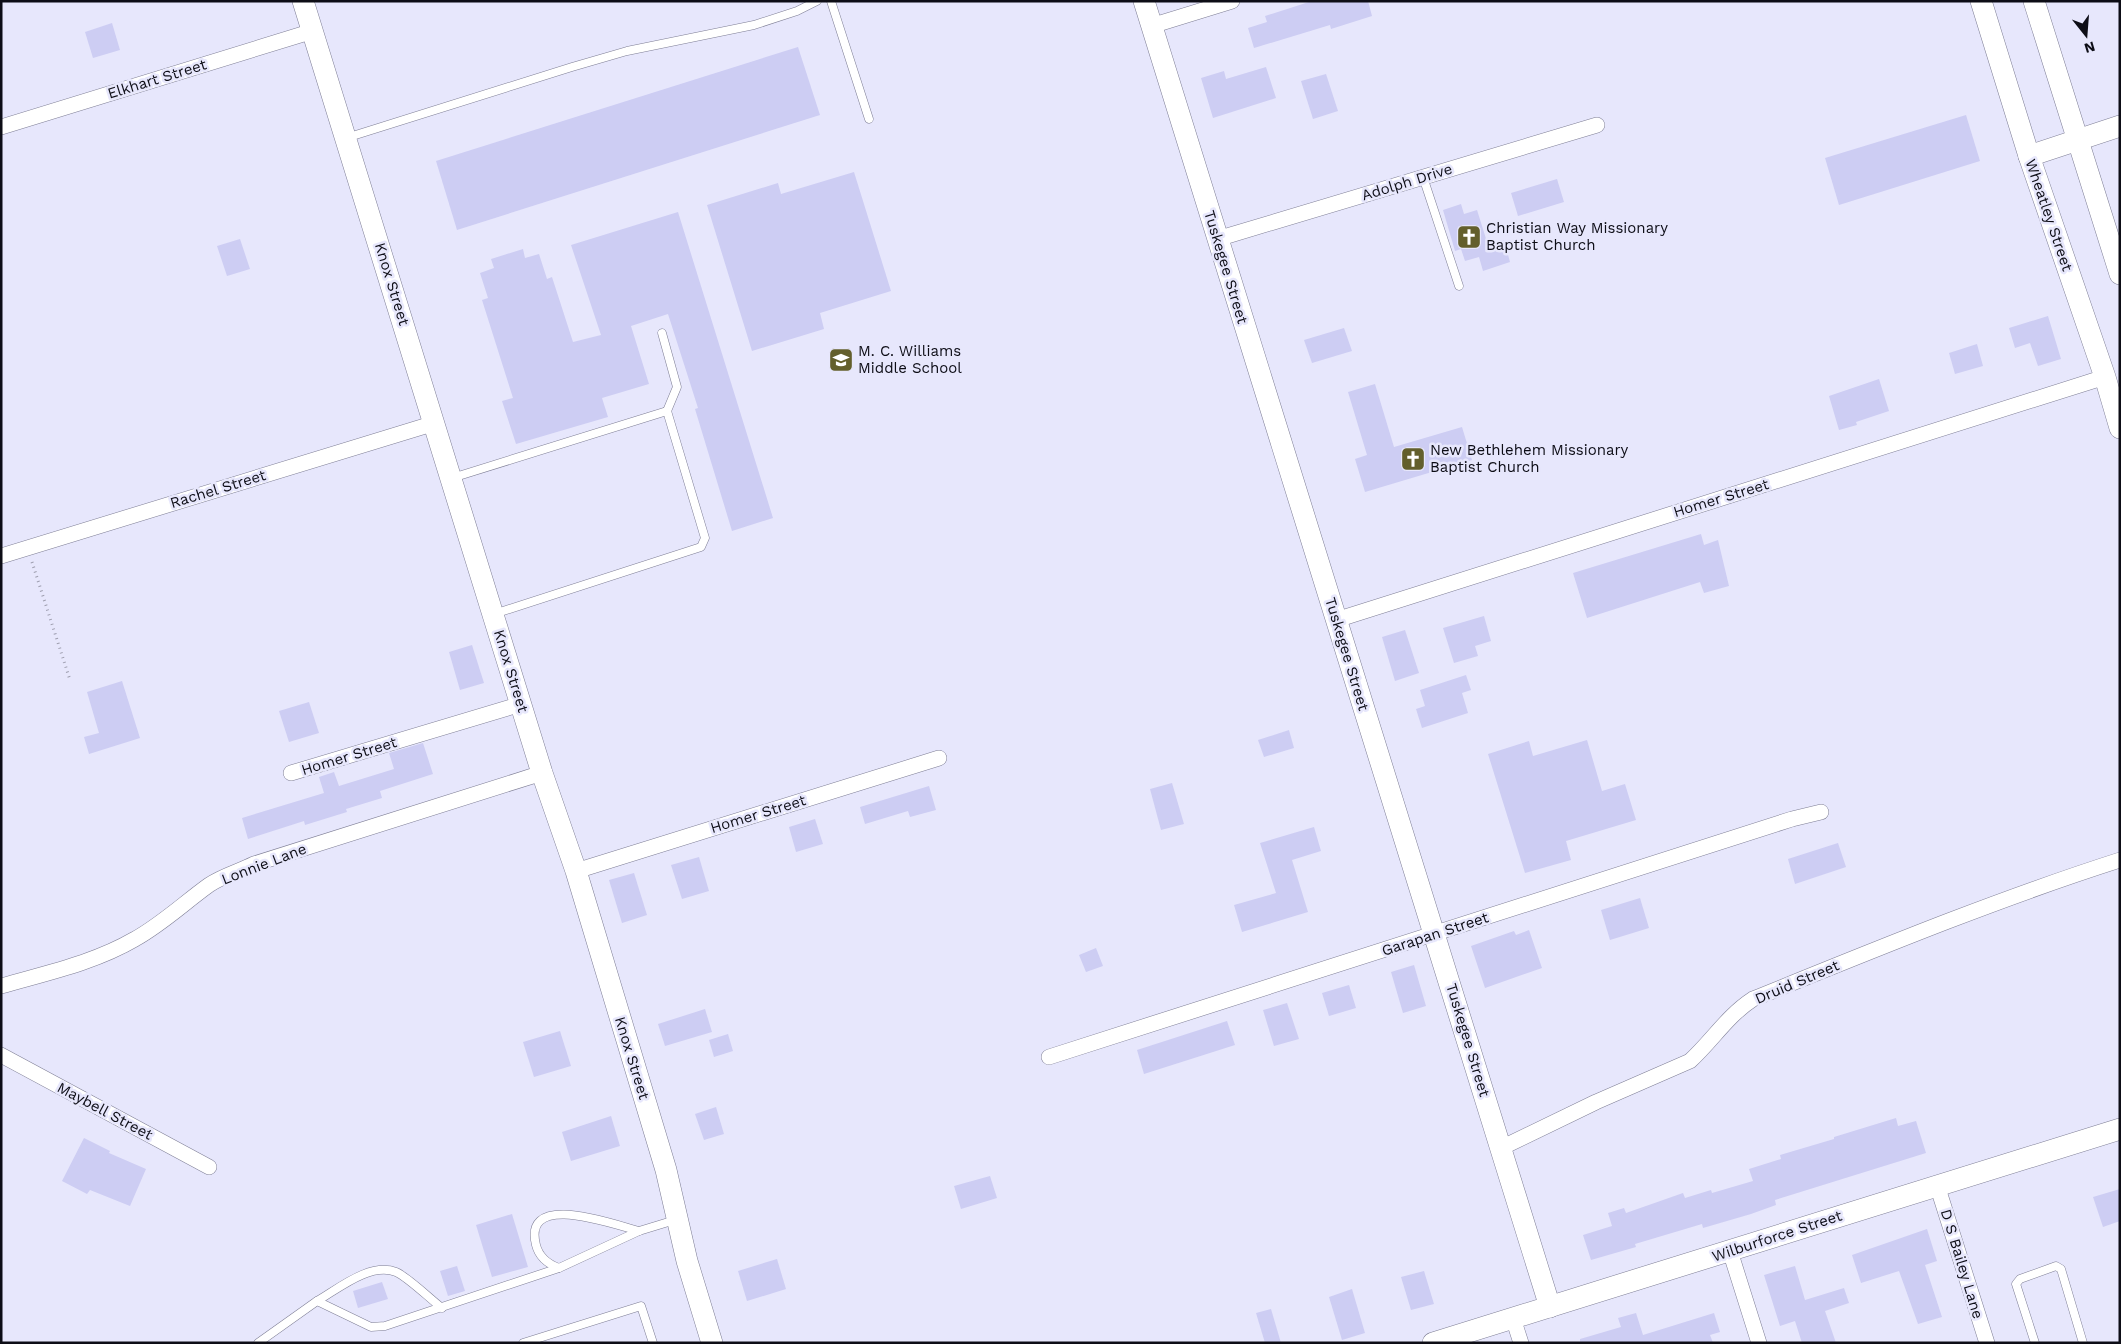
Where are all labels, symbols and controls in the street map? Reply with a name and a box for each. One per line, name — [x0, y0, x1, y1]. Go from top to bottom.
north arrow — [2061, 10, 2111, 60]
text: N — [2083, 38, 2097, 57]
street label: Elkhart Street — [105, 55, 209, 103]
street label: Wheatley Street — [2021, 157, 2077, 274]
street label: Adolph Drive — [1359, 160, 1455, 204]
street label: Tuskegee Street — [1200, 208, 1252, 327]
place label: Christian Way Missionary Baptist Church — [1486, 219, 1668, 254]
church icon: Christian Way Missionary Baptist Church — [1456, 224, 1482, 250]
street label: Knox Street — [371, 240, 413, 328]
place label: M. C. Williams Middle School — [858, 342, 962, 377]
school or university icon: M. C. Williams Middle School — [828, 347, 854, 373]
place label: New Bethlehem Missionary Baptist Church — [1430, 441, 1629, 476]
church icon: New Bethlehem Missionary Baptist Church — [1400, 446, 1426, 472]
street label: Rachel Street — [168, 466, 269, 512]
street label: Homer Street — [1671, 475, 1772, 521]
street label: Tuskegee Street — [1321, 595, 1373, 714]
street label: Knox Street — [490, 627, 532, 715]
street label: Homer Street — [299, 733, 400, 779]
street label: Homer Street — [708, 791, 809, 837]
street label: Lonnie Lane — [219, 840, 309, 888]
street label: Garapan Street — [1379, 908, 1491, 960]
street label: Druid Street — [1752, 956, 1842, 1008]
street label: Tuskegee Street — [1442, 981, 1494, 1100]
street label: Knox Street — [611, 1014, 653, 1102]
street label: Maybell Street — [54, 1078, 156, 1144]
street label: Wilburforce Street — [1710, 1206, 1845, 1266]
street label: D S Bailey Lane — [1937, 1207, 1987, 1321]

